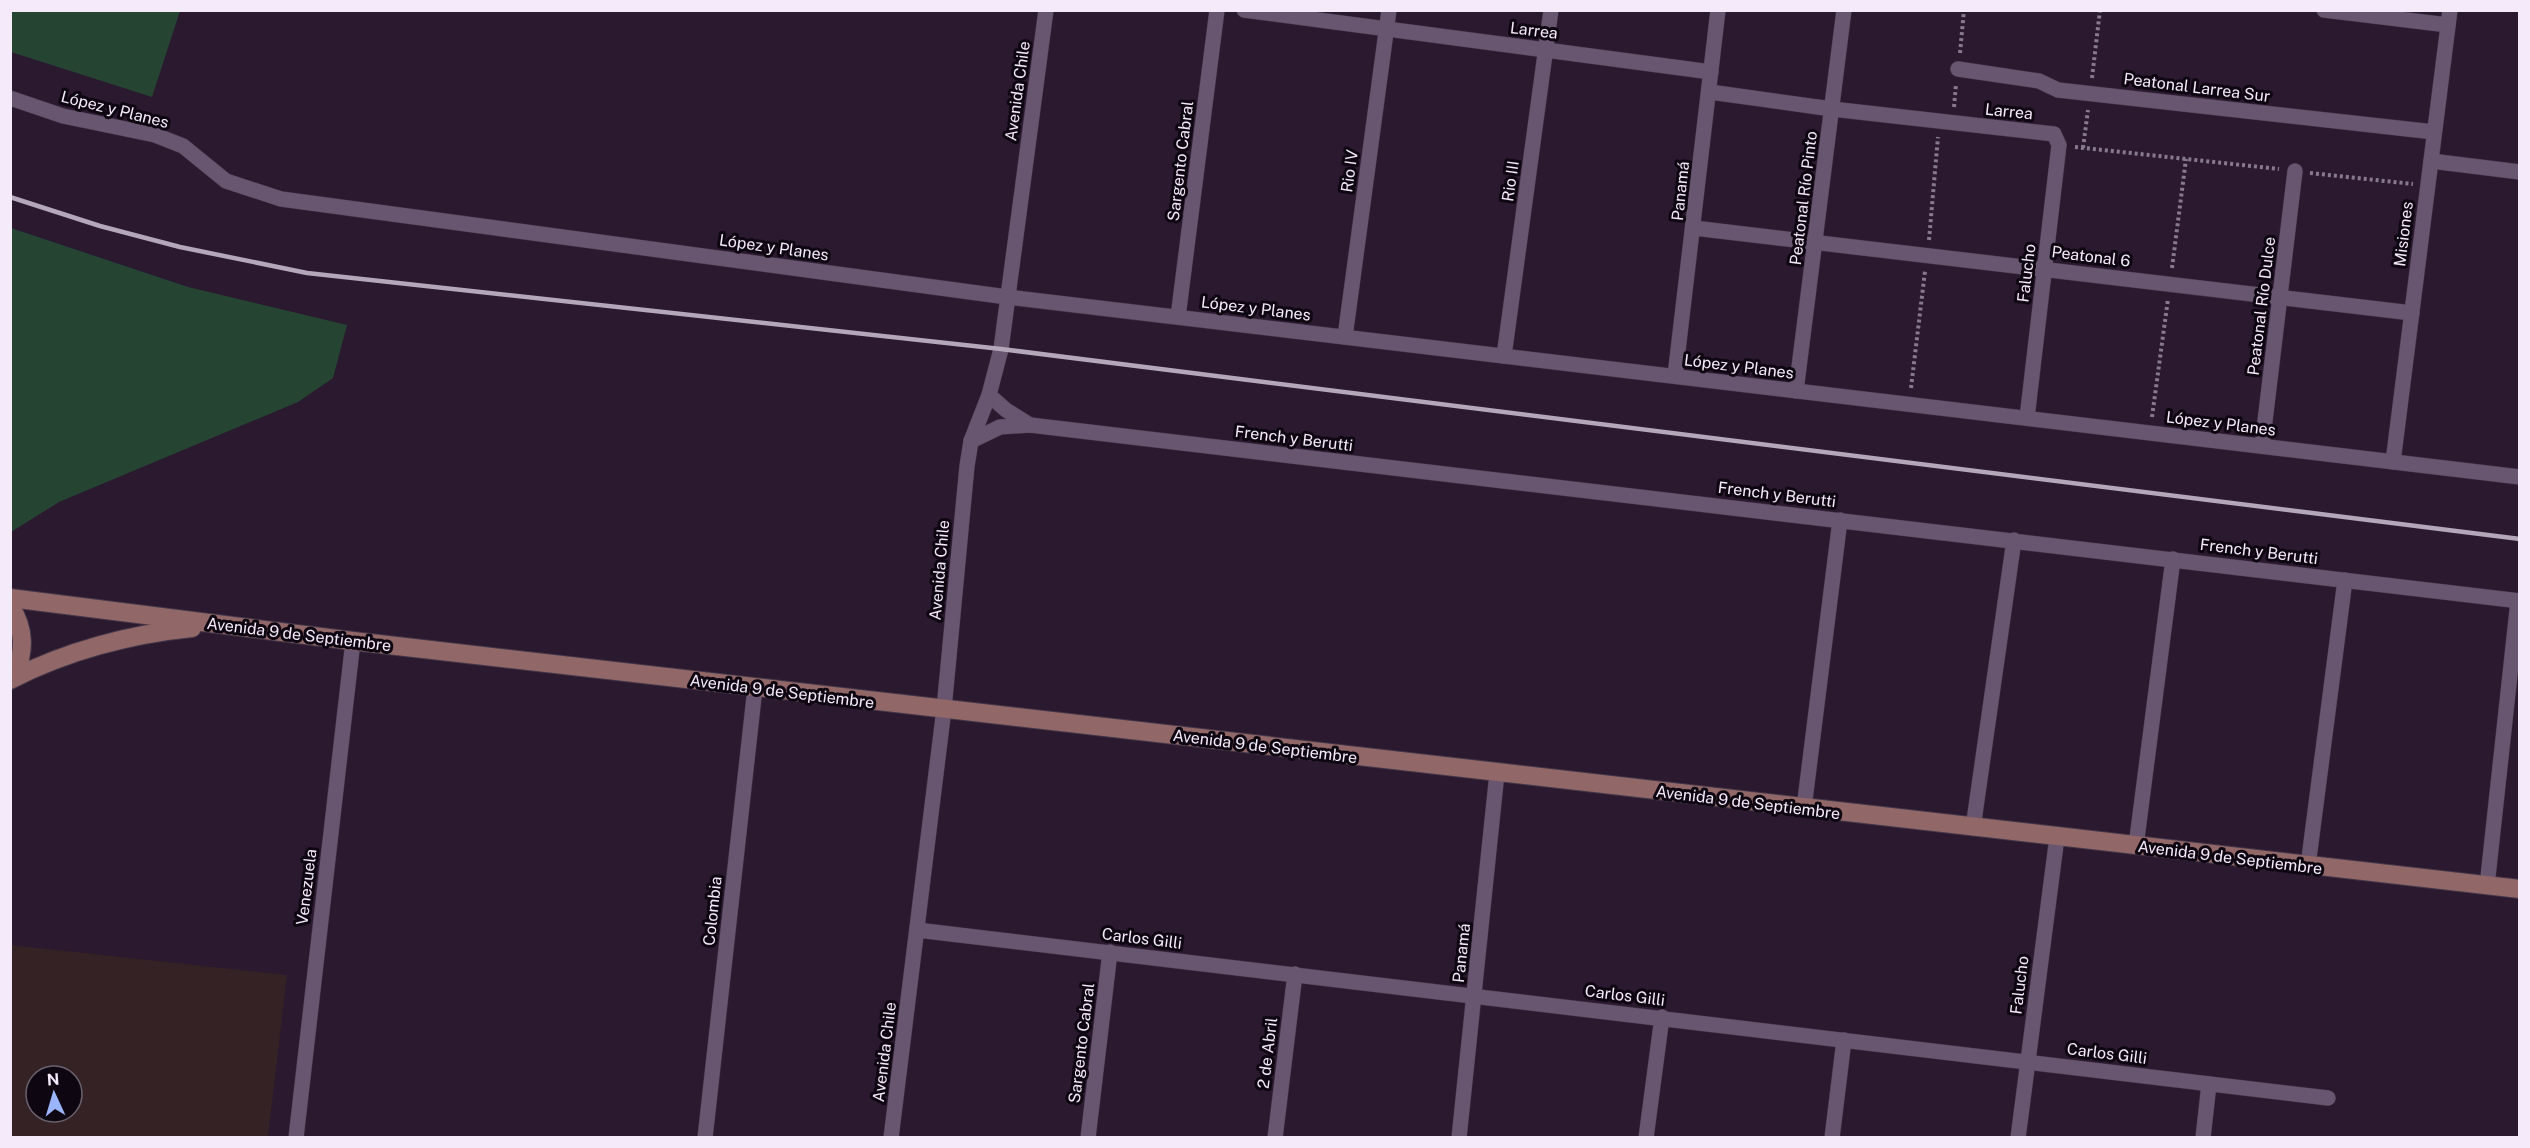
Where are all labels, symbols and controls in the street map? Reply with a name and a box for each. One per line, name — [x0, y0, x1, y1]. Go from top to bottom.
street label: Larrea — [1509, 18, 1559, 43]
street label: Avenida Chile — [1001, 40, 1034, 142]
street label: Peatonal Larrea Sur — [2123, 69, 2271, 106]
street label: López y Planes — [59, 87, 171, 132]
street label: Sargento Cabral — [1164, 100, 1197, 222]
street label: Larrea — [1984, 100, 2034, 123]
street label: Peatonal Río Pinto — [1786, 130, 1821, 266]
street label: Rio IV — [1337, 148, 1362, 194]
street label: Rio III — [1498, 159, 1523, 203]
street label: Panamá — [1668, 160, 1693, 222]
street label: Misiones — [2390, 200, 2417, 268]
street label: López y Planes — [718, 230, 830, 265]
street label: Peatonal Río Dulce — [2244, 236, 2279, 376]
street label: Peatonal 6 — [2050, 242, 2131, 271]
street label: Falucho — [2013, 243, 2040, 303]
street label: López y Planes — [1200, 292, 1312, 325]
street label: López y Planes — [1683, 350, 1795, 383]
street label: López y Planes — [2165, 407, 2277, 440]
street label: French y Berutti — [1234, 422, 1354, 455]
street label: French y Berutti — [1717, 478, 1837, 511]
street label: Avenida Chile — [926, 519, 953, 621]
street label: French y Berutti — [2199, 535, 2319, 568]
street label: Avenida 9 de Septiembre — [206, 614, 392, 655]
street label: Avenida 9 de Septiembre — [689, 671, 875, 712]
street label: Avenida 9 de Septiembre — [1172, 726, 1358, 767]
street label: Avenida 9 de Septiembre — [1655, 782, 1841, 823]
street label: Avenida 9 de Septiembre — [2137, 837, 2323, 878]
street label: Venezuela — [292, 848, 321, 926]
street label: Colombia — [699, 875, 726, 947]
street label: Panamá — [1449, 922, 1474, 984]
street label: Carlos Gilli — [1101, 924, 1183, 953]
street label: Falucho — [2006, 955, 2033, 1015]
street label: Carlos Gilli — [1584, 981, 1666, 1010]
street label: Sargento Cabral — [1065, 982, 1098, 1104]
street label: Avenida Chile — [869, 1001, 900, 1103]
street label: 2 de Abril — [1254, 1016, 1281, 1090]
street label: Carlos Gilli — [2066, 1039, 2148, 1068]
north arrow — [24, 1064, 84, 1124]
text: N — [46, 1070, 60, 1089]

